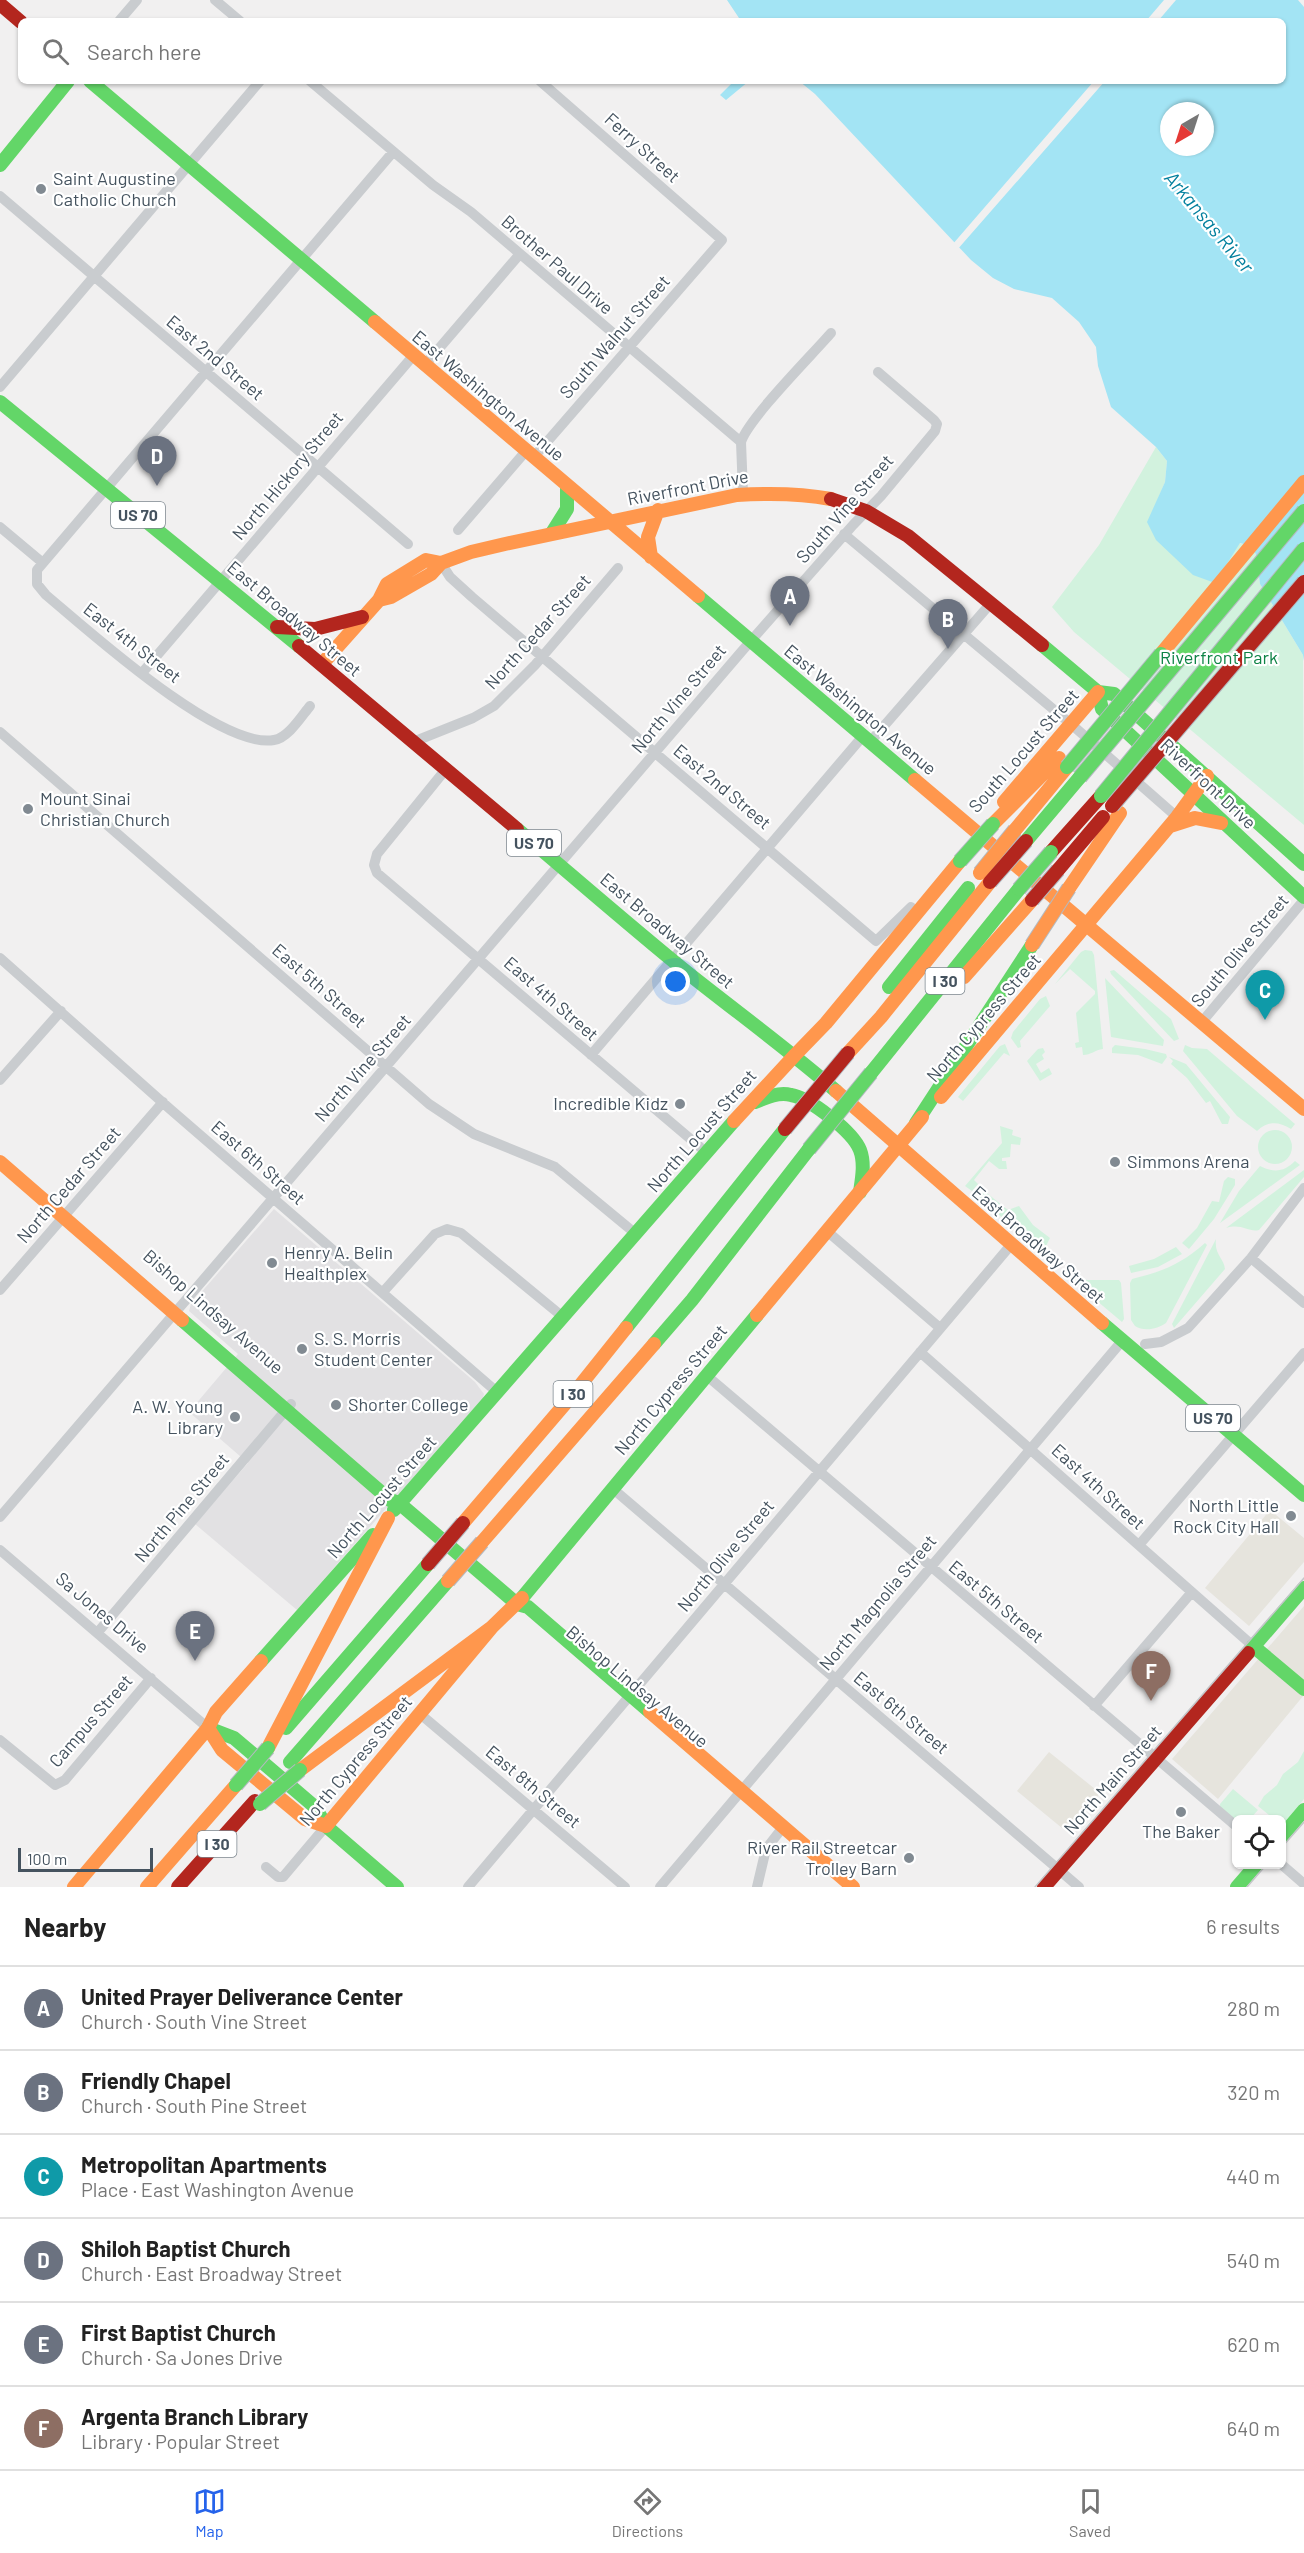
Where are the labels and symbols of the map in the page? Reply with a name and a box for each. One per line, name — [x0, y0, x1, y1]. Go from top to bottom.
north arrow — [1160, 102, 1214, 156]
street label: Ferry Street — [600, 108, 685, 187]
water label: Arkansas River — [1160, 166, 1260, 278]
place label: Saint Augustine Catholic Church — [53, 167, 176, 210]
marker: Saint Augustine Catholic Church — [34, 182, 48, 196]
street label: Brother Paul Drive — [497, 210, 618, 319]
street label: South Walnut Street — [555, 270, 674, 403]
street label: East 2nd Street — [162, 310, 269, 404]
street label: East Washington Avenue — [408, 325, 569, 465]
street label: North Hickory Street — [227, 407, 347, 544]
pin: D — [138, 436, 176, 486]
street label: South Vine Street — [791, 449, 897, 567]
street label: Riverfront Drive — [625, 464, 750, 510]
road number: US 70 — [111, 502, 165, 528]
street label: East Broadway Street — [223, 556, 366, 681]
street label: North Cedar Street — [480, 569, 595, 693]
pin: A — [770, 576, 810, 626]
street label: East 4th Street — [79, 597, 186, 687]
pin: B — [928, 600, 968, 649]
street label: North Vine Street — [626, 639, 730, 757]
street label: East Washington Avenue — [780, 639, 941, 779]
park label: Riverfront Park — [1160, 646, 1278, 668]
street label: South Locust Street — [964, 684, 1083, 817]
street label: Riverfront Drive — [1156, 733, 1261, 833]
street label: East 2nd Street — [669, 739, 776, 833]
place label: Mount Sinai Christian Church — [40, 787, 170, 830]
marker: Mount Sinai Christian Church — [21, 802, 35, 816]
road number: US 70 — [507, 830, 561, 856]
street label: East Broadway Street — [596, 868, 739, 993]
street label: South Olive Street — [1186, 890, 1293, 1011]
street label: East 5th Street — [268, 939, 371, 1032]
street label: North Cypress Street — [921, 948, 1045, 1086]
street label: East 4th Street — [500, 951, 603, 1045]
your location — [661, 967, 690, 996]
road number: I 30 — [926, 968, 964, 994]
pin: C — [1246, 970, 1284, 1020]
street label: North Vine Street — [309, 1009, 415, 1126]
street label: North Locust Street — [642, 1064, 761, 1196]
place label: Incredible Kidz — [553, 1092, 668, 1114]
marker: Incredible Kidz — [673, 1097, 687, 1111]
street label: East 6th Street — [207, 1116, 310, 1209]
street label: North Cedar Street — [12, 1121, 125, 1247]
place label: Simmons Arena — [1127, 1150, 1249, 1172]
marker: Simmons Arena — [1108, 1155, 1122, 1169]
street label: East Broadway Street — [968, 1181, 1109, 1308]
place label: Henry A. Belin Healthplex — [284, 1241, 393, 1284]
street label: Bishop Lindsay Avenue — [139, 1244, 288, 1378]
marker: Henry A. Belin Healthplex — [265, 1256, 279, 1270]
street label: North Cypress Street — [609, 1320, 731, 1459]
place label: S. S. Morris Student Center — [314, 1327, 433, 1370]
marker: S. S. Morris Student Center — [295, 1342, 309, 1356]
road number: I 30 — [554, 1381, 592, 1407]
place label: Shorter College — [348, 1393, 469, 1415]
place label: A. W. Young Library — [132, 1395, 223, 1438]
marker: Shorter College — [329, 1398, 343, 1412]
road number: US 70 — [1186, 1405, 1240, 1431]
marker: A. W. Young Library — [228, 1410, 242, 1424]
street label: North Locust Street — [322, 1430, 441, 1562]
street label: East 4th Street — [1048, 1439, 1150, 1534]
street label: North Pine Street — [129, 1448, 233, 1566]
place label: North Little Rock City Hall — [1173, 1494, 1279, 1537]
street label: North Olive Street — [672, 1495, 778, 1616]
marker: North Little Rock City Hall — [1284, 1509, 1298, 1523]
street label: North Magnolia Street — [814, 1530, 940, 1675]
street label: East 5th Street — [945, 1555, 1049, 1647]
street label: Sa Jones Drive — [52, 1567, 154, 1658]
pin: E — [176, 1612, 214, 1661]
street label: Bishop Lindsay Avenue — [562, 1620, 713, 1752]
pin: F — [1132, 1652, 1170, 1701]
street label: East 6th Street — [850, 1666, 954, 1758]
street label: Campus Street — [44, 1669, 137, 1771]
street label: North Cypress Street — [294, 1691, 416, 1830]
street label: North Main Street — [1059, 1720, 1166, 1839]
street label: East 8th Street — [482, 1740, 586, 1832]
marker: The Baker — [1174, 1805, 1188, 1819]
place label: The Baker — [1142, 1820, 1221, 1842]
road number: I 30 — [198, 1831, 236, 1857]
place label: River Rail Streetcar Trolley Barn — [747, 1836, 897, 1879]
scale bar — [18, 1845, 153, 1872]
marker: River Rail Streetcar Trolley Barn — [902, 1851, 916, 1865]

